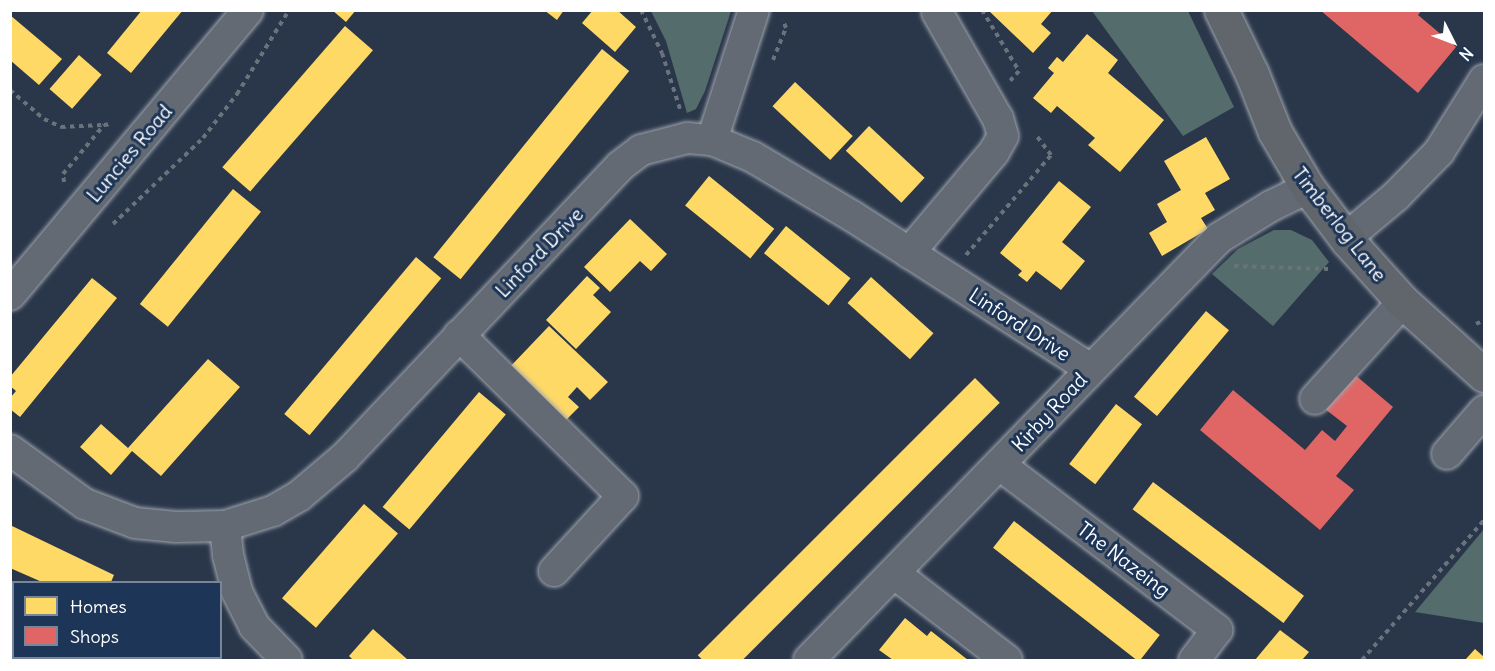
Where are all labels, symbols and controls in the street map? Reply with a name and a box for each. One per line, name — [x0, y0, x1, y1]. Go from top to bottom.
north arrow — [1423, 12, 1483, 72]
text: N — [1455, 43, 1478, 65]
street label: Luncies Road — [81, 99, 177, 207]
street label: Timberlog Lane — [1288, 162, 1392, 286]
street label: Linford Drive — [490, 202, 588, 302]
street label: Linford Drive — [965, 282, 1075, 366]
street label: Kirby Road — [1006, 368, 1092, 456]
street label: The Nazeing — [1073, 516, 1175, 602]
legend — [12, 581, 222, 659]
text: Homes — [70, 595, 127, 618]
text: Shops — [70, 625, 119, 648]

